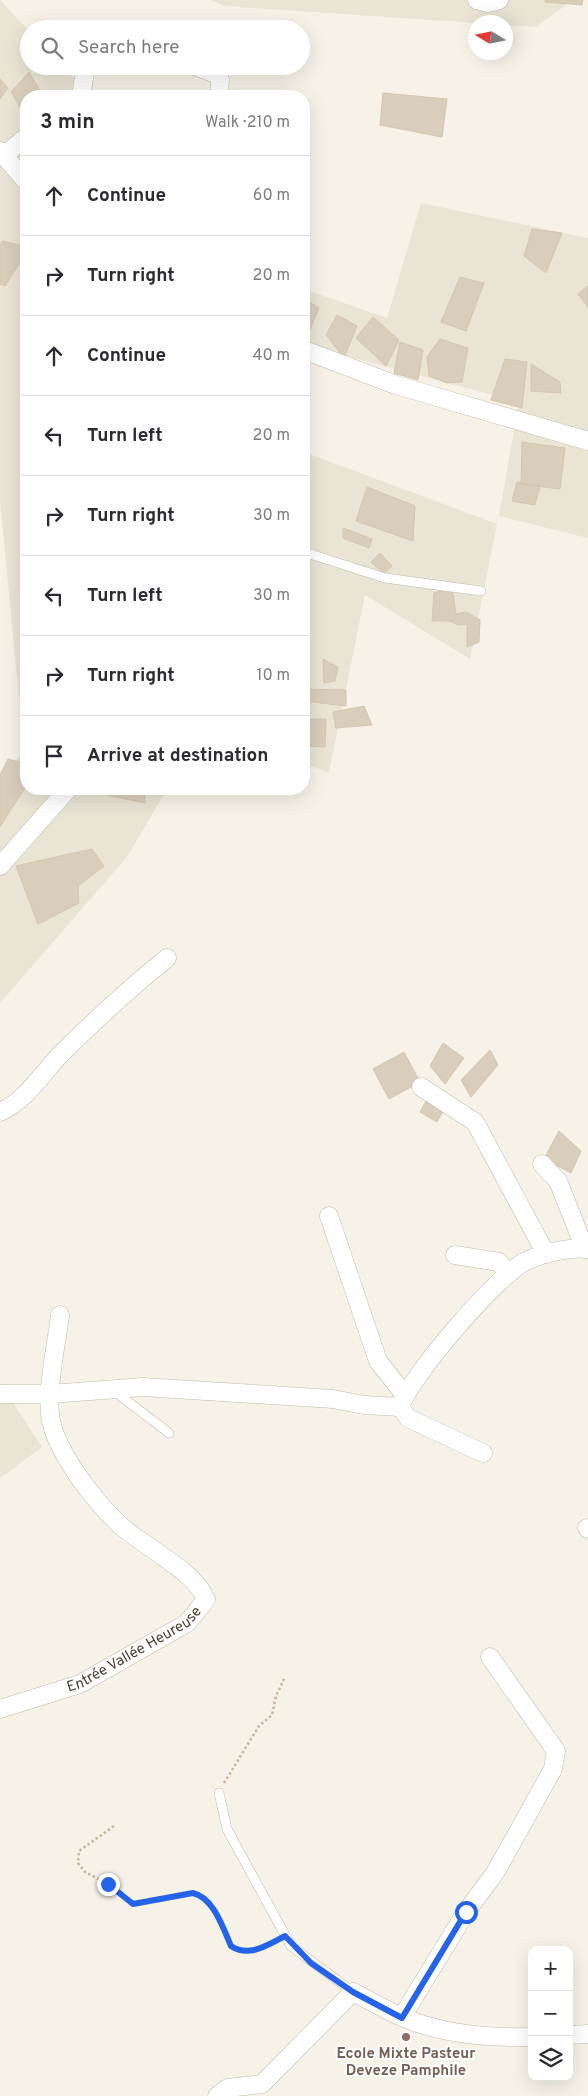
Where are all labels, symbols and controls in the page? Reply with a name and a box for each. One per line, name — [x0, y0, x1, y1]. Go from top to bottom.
north arrow — [468, 15, 513, 60]
search box — [20, 20, 310, 75]
icon: search — [38, 34, 66, 62]
text: Search here — [78, 36, 180, 60]
text: 3 min — [40, 109, 95, 136]
text: Walk · 210 m — [205, 113, 290, 133]
icon: ahead — [40, 182, 68, 210]
text: Continue — [87, 184, 166, 208]
text: 60 m — [253, 186, 290, 206]
icon: right — [40, 262, 68, 290]
text: Turn right — [87, 264, 175, 288]
text: 20 m — [253, 266, 290, 286]
icon: ahead — [40, 342, 68, 370]
text: Continue — [87, 344, 166, 368]
text: 40 m — [252, 346, 290, 366]
icon: left — [40, 422, 68, 450]
text: Turn left — [87, 424, 163, 448]
text: 20 m — [253, 426, 290, 446]
icon: right — [40, 502, 68, 530]
text: Turn right — [87, 504, 175, 528]
text: 30 m — [253, 506, 290, 526]
icon: left — [40, 582, 68, 610]
text: Turn left — [87, 584, 163, 608]
text: 30 m — [253, 586, 290, 606]
icon: right — [40, 662, 68, 690]
text: Turn right — [87, 664, 175, 688]
text: 10 m — [256, 666, 290, 686]
icon: arrive — [40, 742, 68, 770]
text: Arrive at destination — [87, 744, 268, 768]
street label: Entrée Vallée Heureuse — [64, 1603, 206, 1697]
route end — [97, 1873, 120, 1896]
route start — [455, 1901, 478, 1924]
map controls — [528, 1946, 573, 2081]
button: + — [528, 1946, 573, 1991]
button: − — [528, 1991, 573, 2036]
marker: Ecole Mixte Pasteur Deveze Pamphile — [400, 2031, 412, 2043]
button: layers — [528, 2036, 573, 2081]
place label: Ecole Mixte Pasteur Deveze Pamphile — [337, 2045, 476, 2081]

